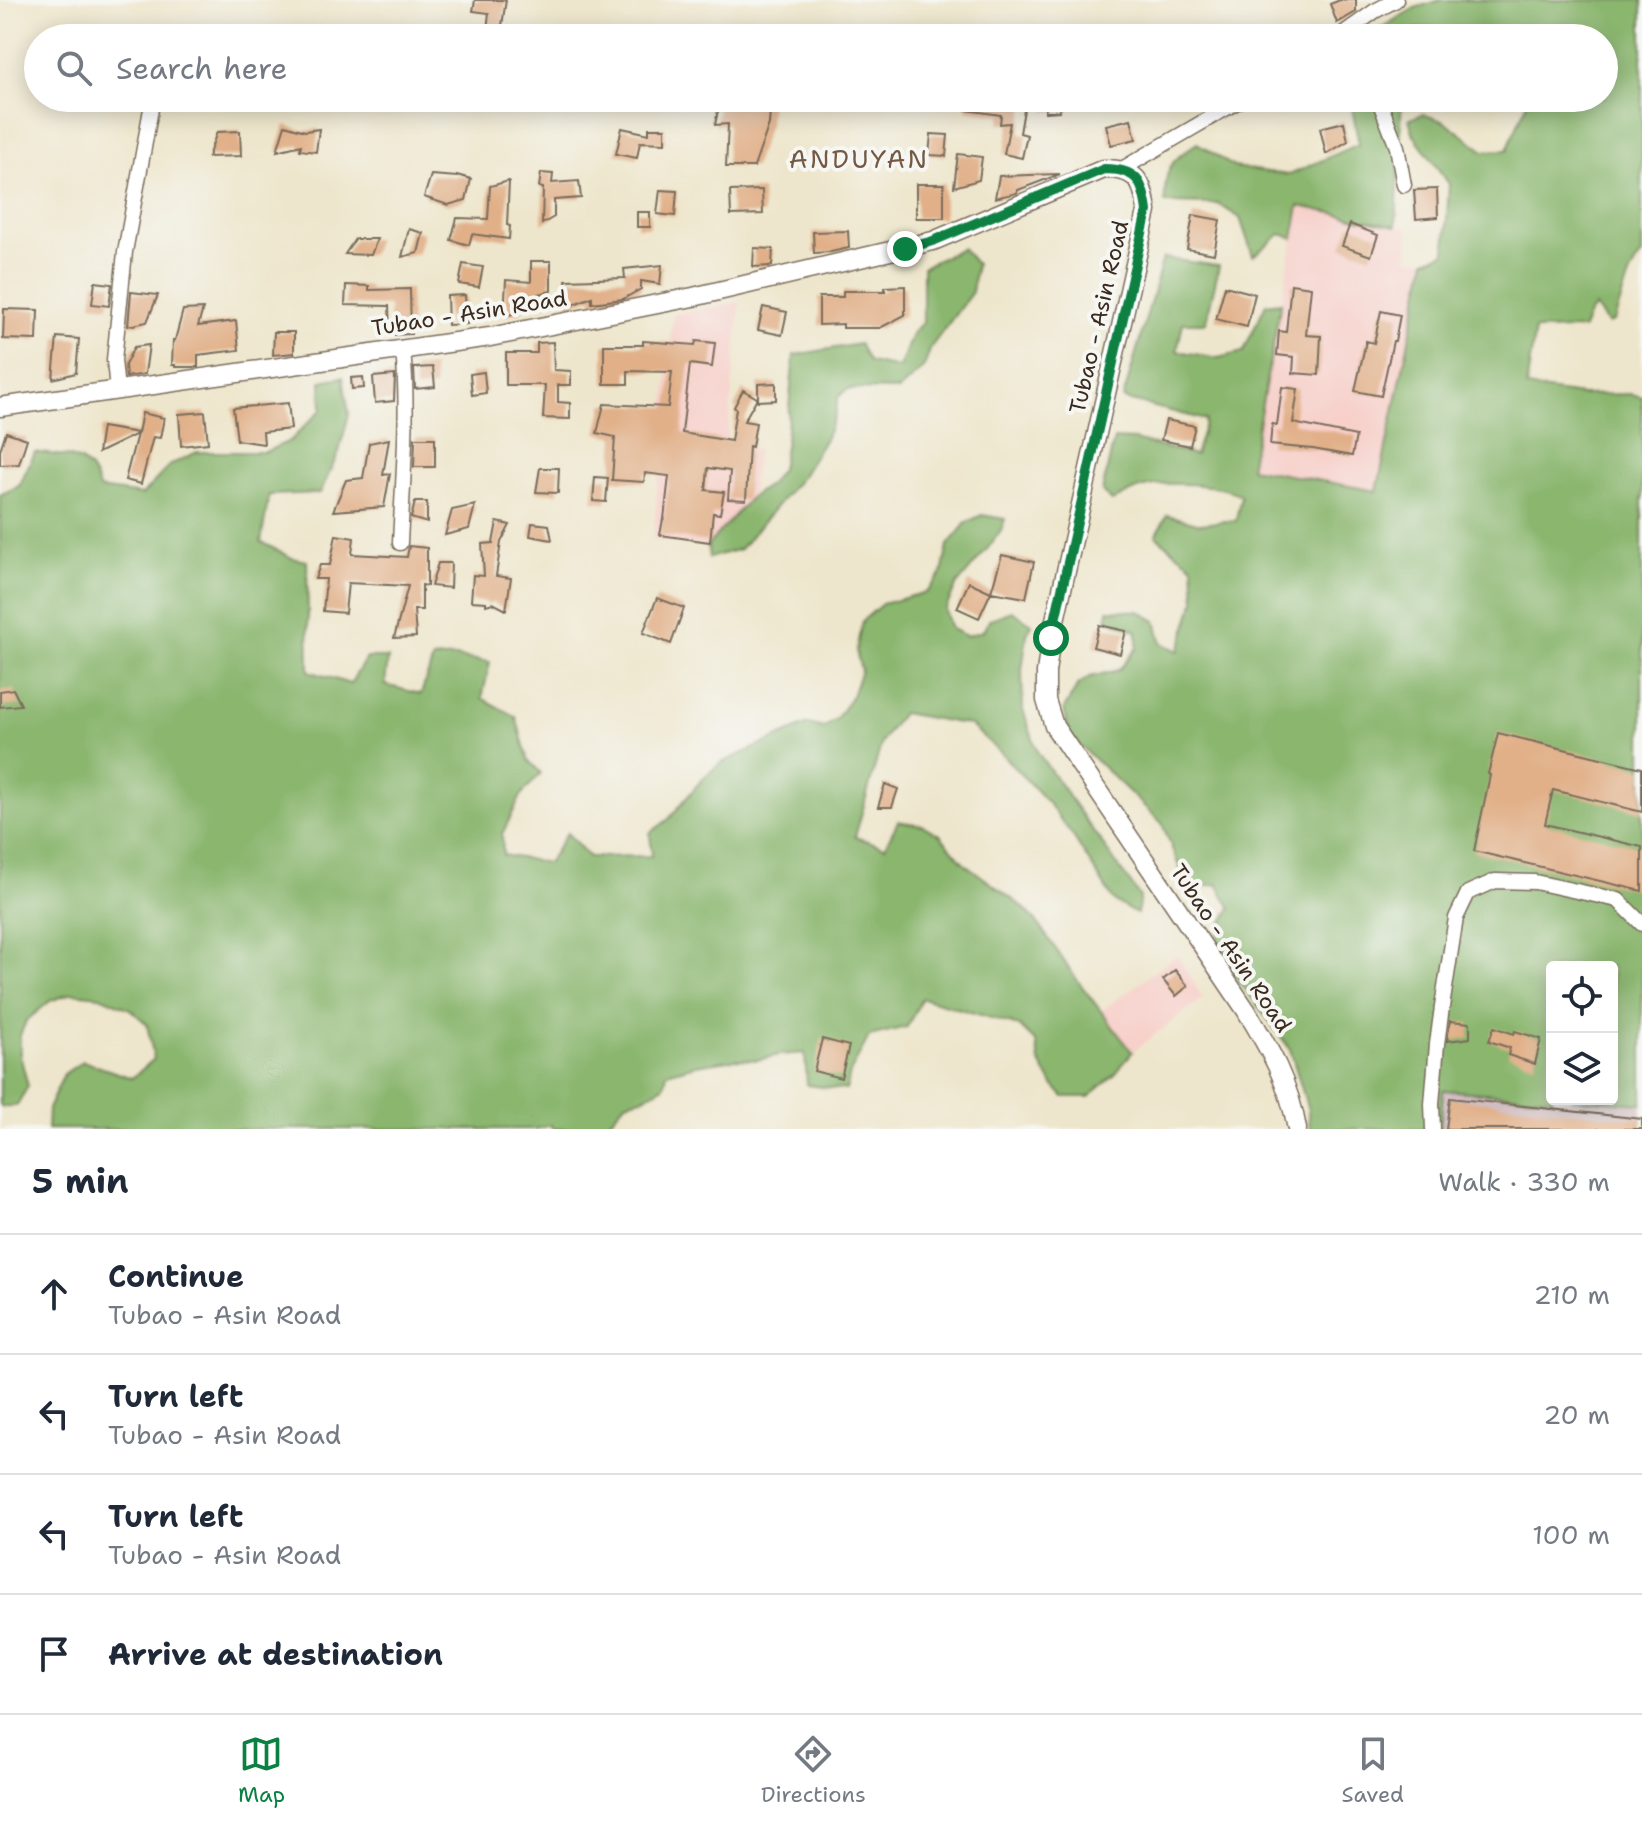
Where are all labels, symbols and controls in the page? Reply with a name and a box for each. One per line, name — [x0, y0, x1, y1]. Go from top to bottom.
search box — [24, 24, 1618, 112]
icon: search — [52, 46, 96, 90]
text: Search here — [116, 48, 287, 89]
district label: ANDUYAN — [789, 141, 929, 176]
street label: Tubao - Asin Road — [1063, 218, 1135, 416]
route end — [887, 231, 923, 267]
street label: Tubao - Asin Road — [369, 283, 569, 343]
route start — [1033, 620, 1069, 656]
street label: Tubao - Asin Road — [1164, 858, 1298, 1038]
map controls — [1546, 961, 1618, 1105]
button: locate — [1546, 961, 1618, 1033]
button: layers — [1546, 1033, 1618, 1105]
text: 5 min — [32, 1158, 129, 1204]
text: Walk · 330 m — [1438, 1164, 1610, 1199]
text: Continue — [108, 1256, 244, 1297]
icon: ahead — [32, 1272, 76, 1316]
text: 210 m — [1533, 1277, 1610, 1312]
text: Tubao - Asin Road — [108, 1297, 341, 1332]
text: Turn left — [108, 1376, 243, 1417]
icon: left — [32, 1392, 76, 1436]
text: 20 m — [1543, 1397, 1610, 1432]
text: Tubao - Asin Road — [108, 1417, 341, 1452]
text: Turn left — [108, 1496, 243, 1537]
icon: left — [32, 1512, 76, 1556]
text: 100 m — [1532, 1517, 1610, 1552]
text: Tubao - Asin Road — [108, 1537, 341, 1572]
icon: arrive — [32, 1632, 76, 1676]
text: Arrive at destination — [108, 1634, 443, 1675]
tab: Map — [238, 1732, 285, 1809]
tab: Directions — [761, 1732, 866, 1809]
tab: Saved — [1342, 1732, 1404, 1809]

